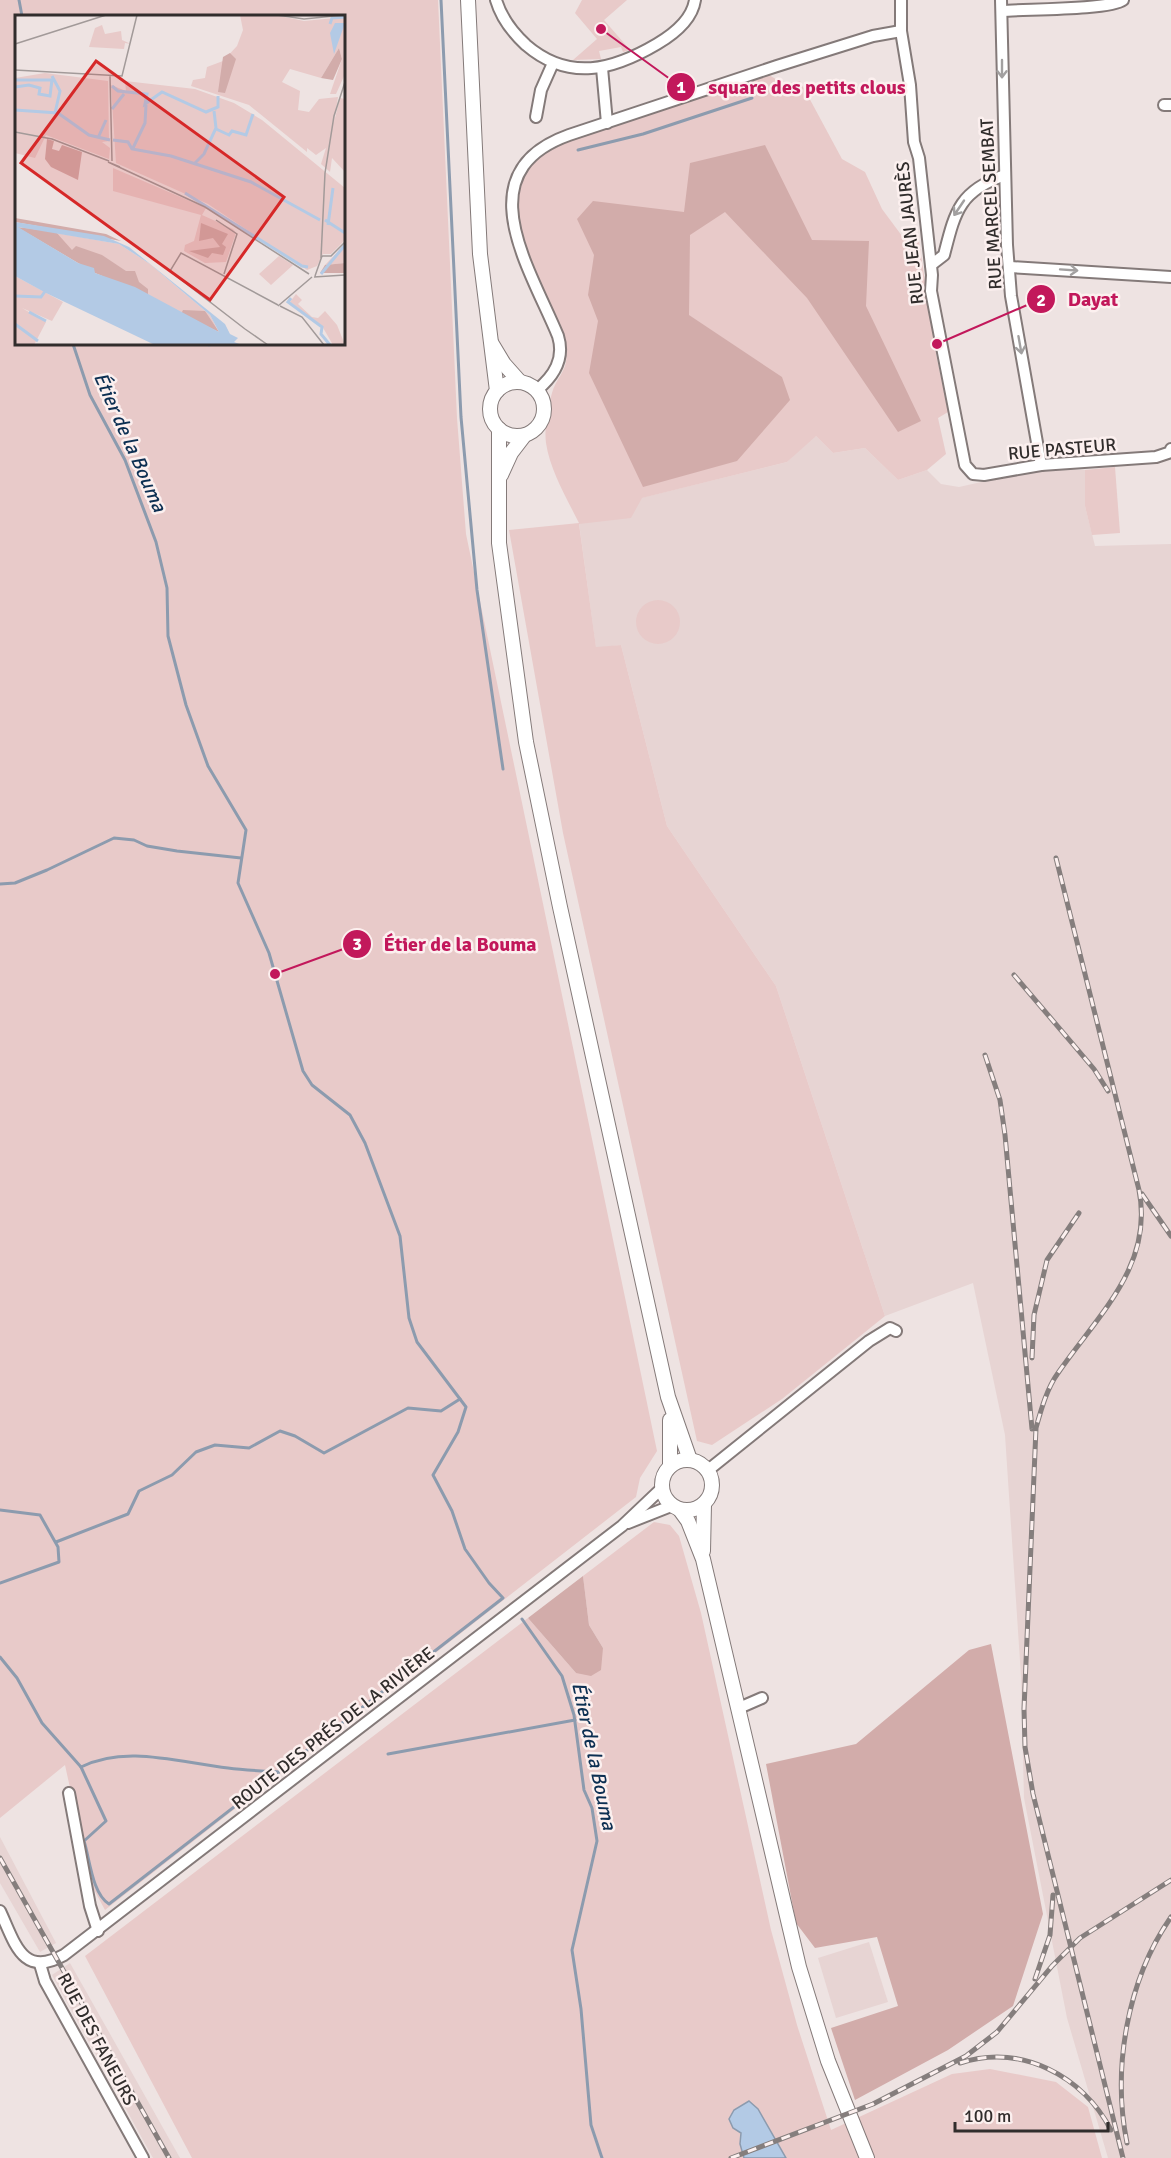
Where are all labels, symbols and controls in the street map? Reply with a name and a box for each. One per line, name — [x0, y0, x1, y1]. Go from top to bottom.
inset map — [15, 15, 345, 345]
one-way arrow — [996, 59, 1008, 79]
callout: square des petits clous — [666, 68, 917, 106]
text: square des petits clous — [708, 75, 906, 100]
text: 1 — [676, 76, 686, 98]
street label: RUE MARCEL SEMBAT — [976, 118, 1006, 290]
street label: RUE JEAN JAURÈS — [892, 160, 928, 306]
one-way arrow — [953, 200, 966, 217]
one-way arrow — [1058, 265, 1078, 276]
callout: Dayat — [1026, 280, 1130, 318]
text: Dayat — [1068, 287, 1119, 312]
text: 2 — [1036, 289, 1046, 311]
one-way arrow — [1015, 335, 1026, 355]
water label: Étier de la Bouma — [88, 368, 172, 517]
street label: RUE PASTEUR — [1007, 433, 1117, 465]
callout: Étier de la Bouma — [342, 925, 549, 963]
text: Étier de la Bouma — [383, 932, 537, 957]
text: 3 — [352, 933, 362, 955]
street label: ROUTE DES PRÉS DE LA RIVIÈRE — [227, 1642, 439, 1814]
water label: Étier de la Bouma — [566, 1680, 622, 1833]
street label: RUE DES FANEURS — [53, 1969, 141, 2109]
scale bar — [955, 2095, 1108, 2133]
text: 100 m — [964, 2105, 1011, 2127]

